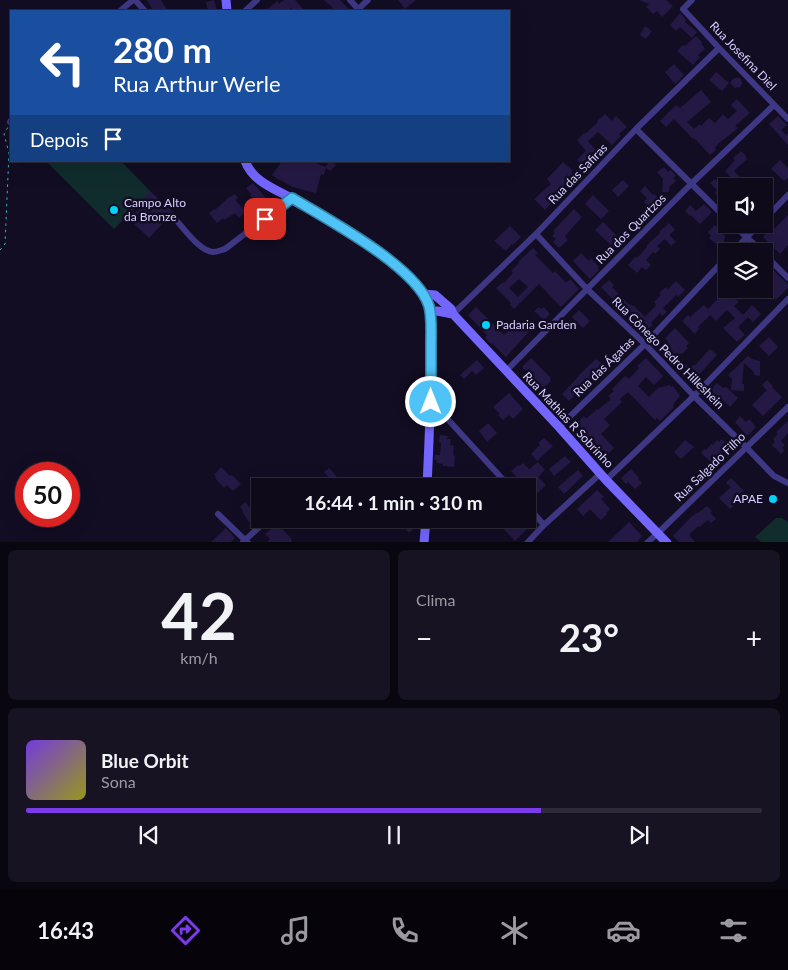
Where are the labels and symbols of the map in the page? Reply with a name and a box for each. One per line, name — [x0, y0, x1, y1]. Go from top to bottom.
street label: Rua Josefina Diel — [707, 18, 780, 93]
street label: Rua das Safiras — [545, 140, 610, 207]
street label: Rua dos Quartzos — [592, 190, 669, 267]
place label: Campo Alto da Bronze — [124, 195, 186, 224]
pin — [244, 198, 286, 240]
marker: Campo Alto da Bronze — [108, 204, 120, 216]
street label: Rua Cônego Pedro Hilleshein — [609, 293, 728, 412]
place label: Padaria Garden — [496, 317, 577, 332]
marker: Padaria Garden — [480, 319, 492, 331]
street label: Rua das Ágatas — [570, 334, 637, 400]
street label: Rua Mathias R Sobrinho — [520, 368, 617, 471]
position arrow — [404, 375, 456, 427]
street label: Rua Salgado Filho — [671, 429, 748, 504]
speed limit sign: 50 — [15, 462, 80, 527]
place label: APAE — [733, 491, 763, 506]
marker: APAE — [767, 493, 779, 505]

